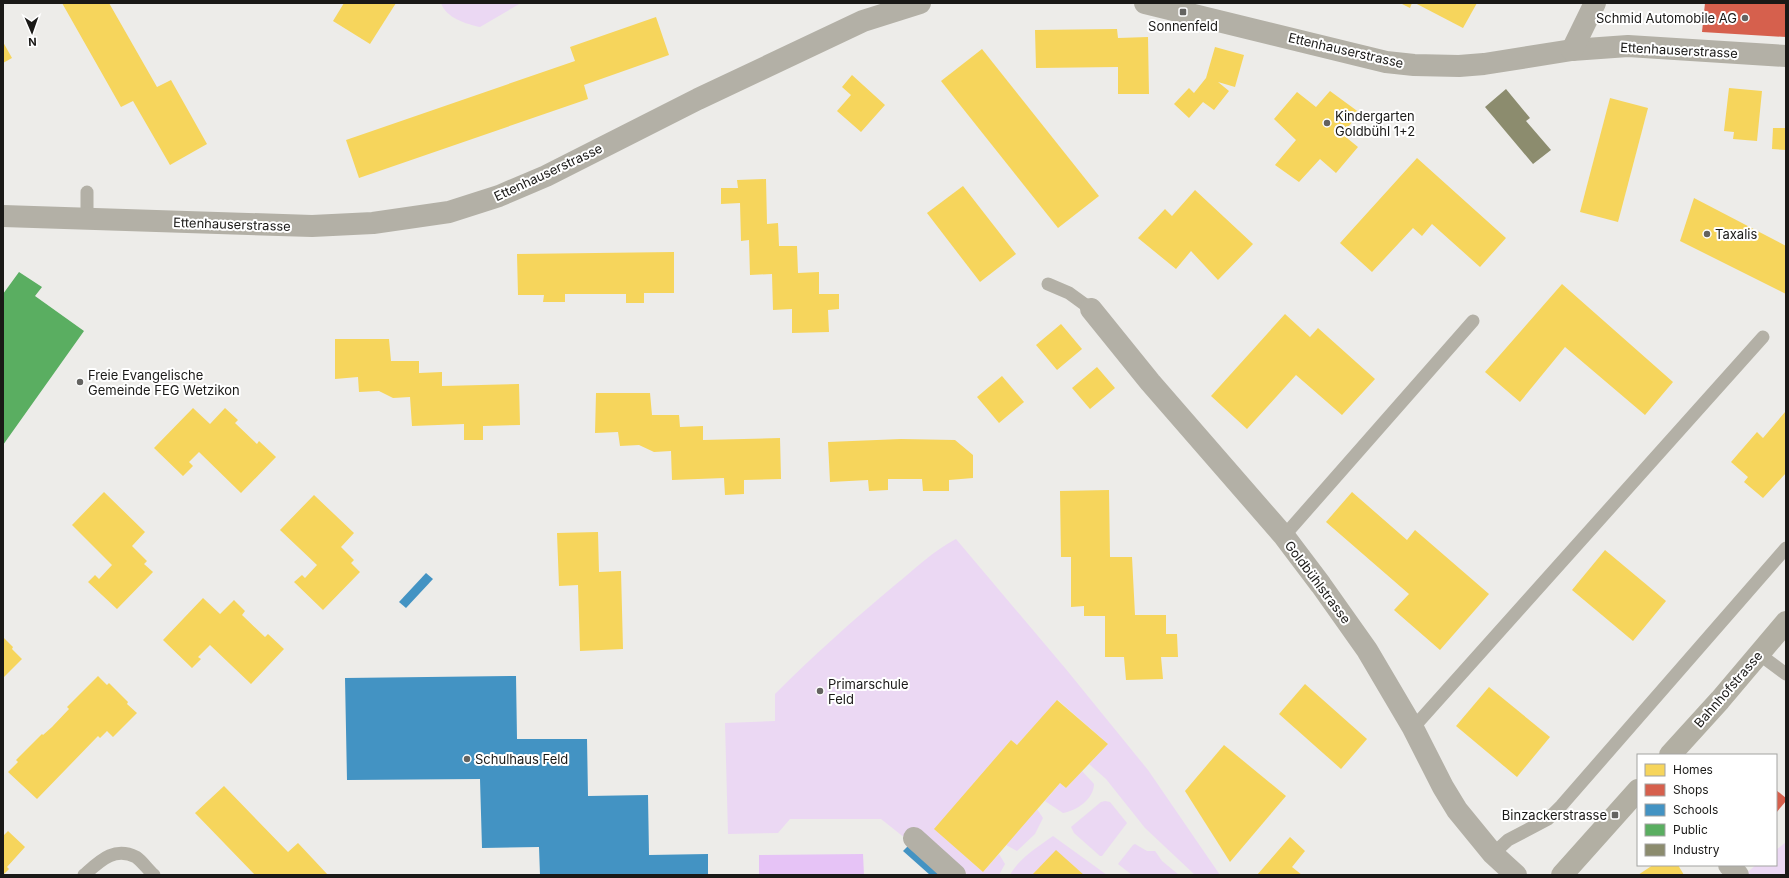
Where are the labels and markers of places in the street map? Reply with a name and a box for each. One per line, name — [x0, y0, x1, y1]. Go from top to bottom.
marker: Sonnenfeld — [1178, 7, 1188, 17]
place label: Schmid Automobile AG — [1596, 10, 1737, 26]
marker: Schmid Automobile AG — [1740, 13, 1750, 23]
place label: Sonnenfeld — [1148, 18, 1218, 34]
place label: Kindergarten Goldbühl 1+2 — [1335, 108, 1415, 139]
marker: Kindergarten Goldbühl 1+2 — [1322, 118, 1332, 128]
place label: Taxalis — [1715, 226, 1757, 242]
marker: Taxalis — [1702, 229, 1712, 239]
place label: Freie Evangelische Gemeinde FEG Wetzikon — [88, 367, 240, 398]
marker: Freie Evangelische Gemeinde FEG Wetzikon — [75, 377, 85, 387]
place label: Primarschule Feld — [828, 676, 909, 707]
marker: Primarschule Feld — [815, 686, 825, 696]
place label: Schulhaus Feld — [475, 751, 568, 767]
marker: Schulhaus Feld — [462, 754, 472, 764]
place label: Binzackerstrasse — [1502, 807, 1607, 823]
marker: Binzackerstrasse — [1610, 810, 1620, 820]

